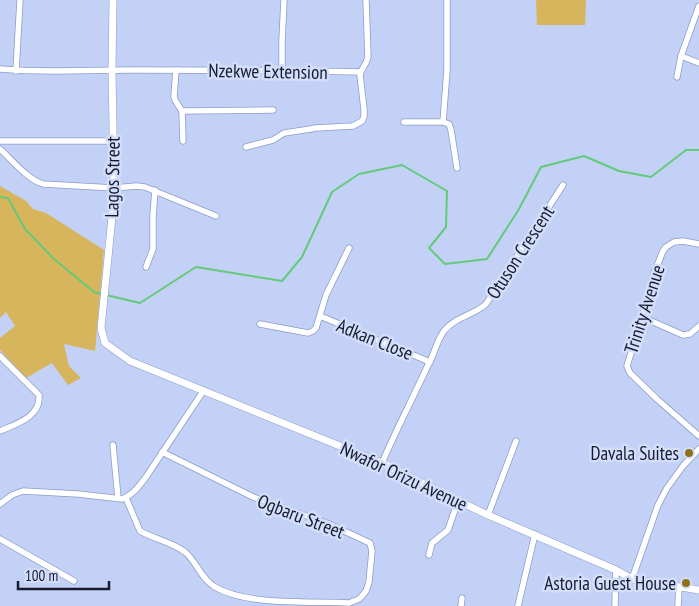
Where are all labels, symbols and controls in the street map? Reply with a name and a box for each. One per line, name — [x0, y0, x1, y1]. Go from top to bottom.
street label: Nzekwe Extension — [208, 58, 328, 84]
street label: Lagos Street — [99, 135, 125, 218]
street label: Otuson Crescent — [481, 200, 560, 303]
street label: Trinity Avenue — [618, 261, 670, 356]
street label: Adkan Close — [333, 313, 417, 365]
street label: Nwafor Orizu Avenue — [337, 436, 472, 516]
place label: Davala Suites — [591, 441, 679, 465]
marker: Davala Suites — [683, 447, 695, 459]
street label: Ogbaru Street — [254, 488, 349, 544]
scale bar — [18, 558, 109, 590]
text: 100 m — [25, 566, 58, 585]
place label: Astoria Guest House — [544, 571, 676, 595]
marker: Astoria Guest House — [680, 577, 692, 589]

